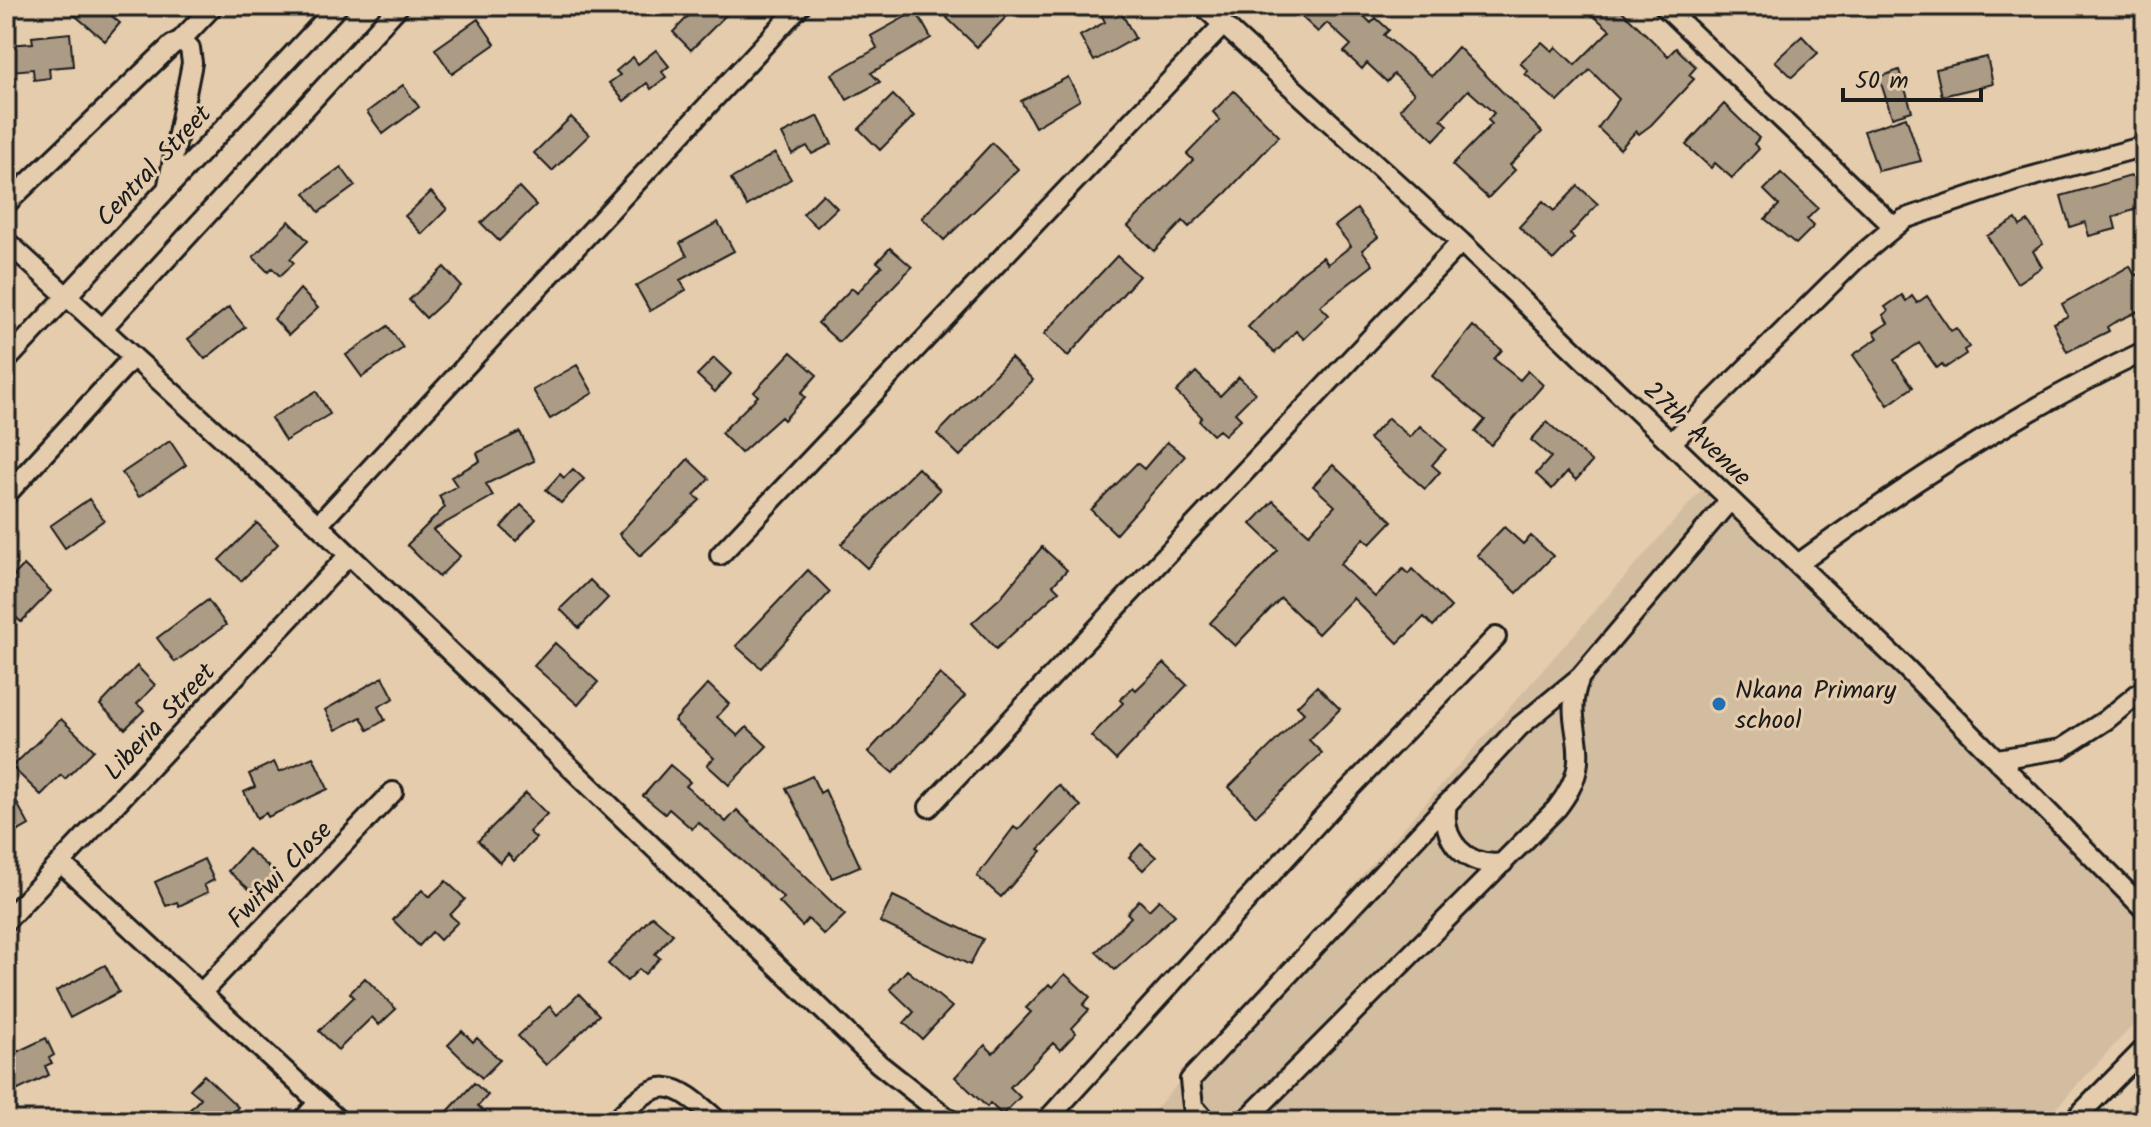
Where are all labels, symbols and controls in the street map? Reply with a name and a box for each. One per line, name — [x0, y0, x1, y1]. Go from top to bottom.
scale bar — [1843, 52, 1981, 102]
text: 50 m — [1855, 62, 1909, 101]
street label: Central Street — [86, 95, 223, 237]
street label: 27th Avenue — [1632, 371, 1761, 498]
street label: Liberia Street — [94, 653, 227, 791]
place label: Nkana Primary school — [1735, 670, 1897, 742]
marker: Nkana Primary school — [1710, 695, 1728, 713]
street label: Fwifwi Close — [218, 811, 344, 939]

